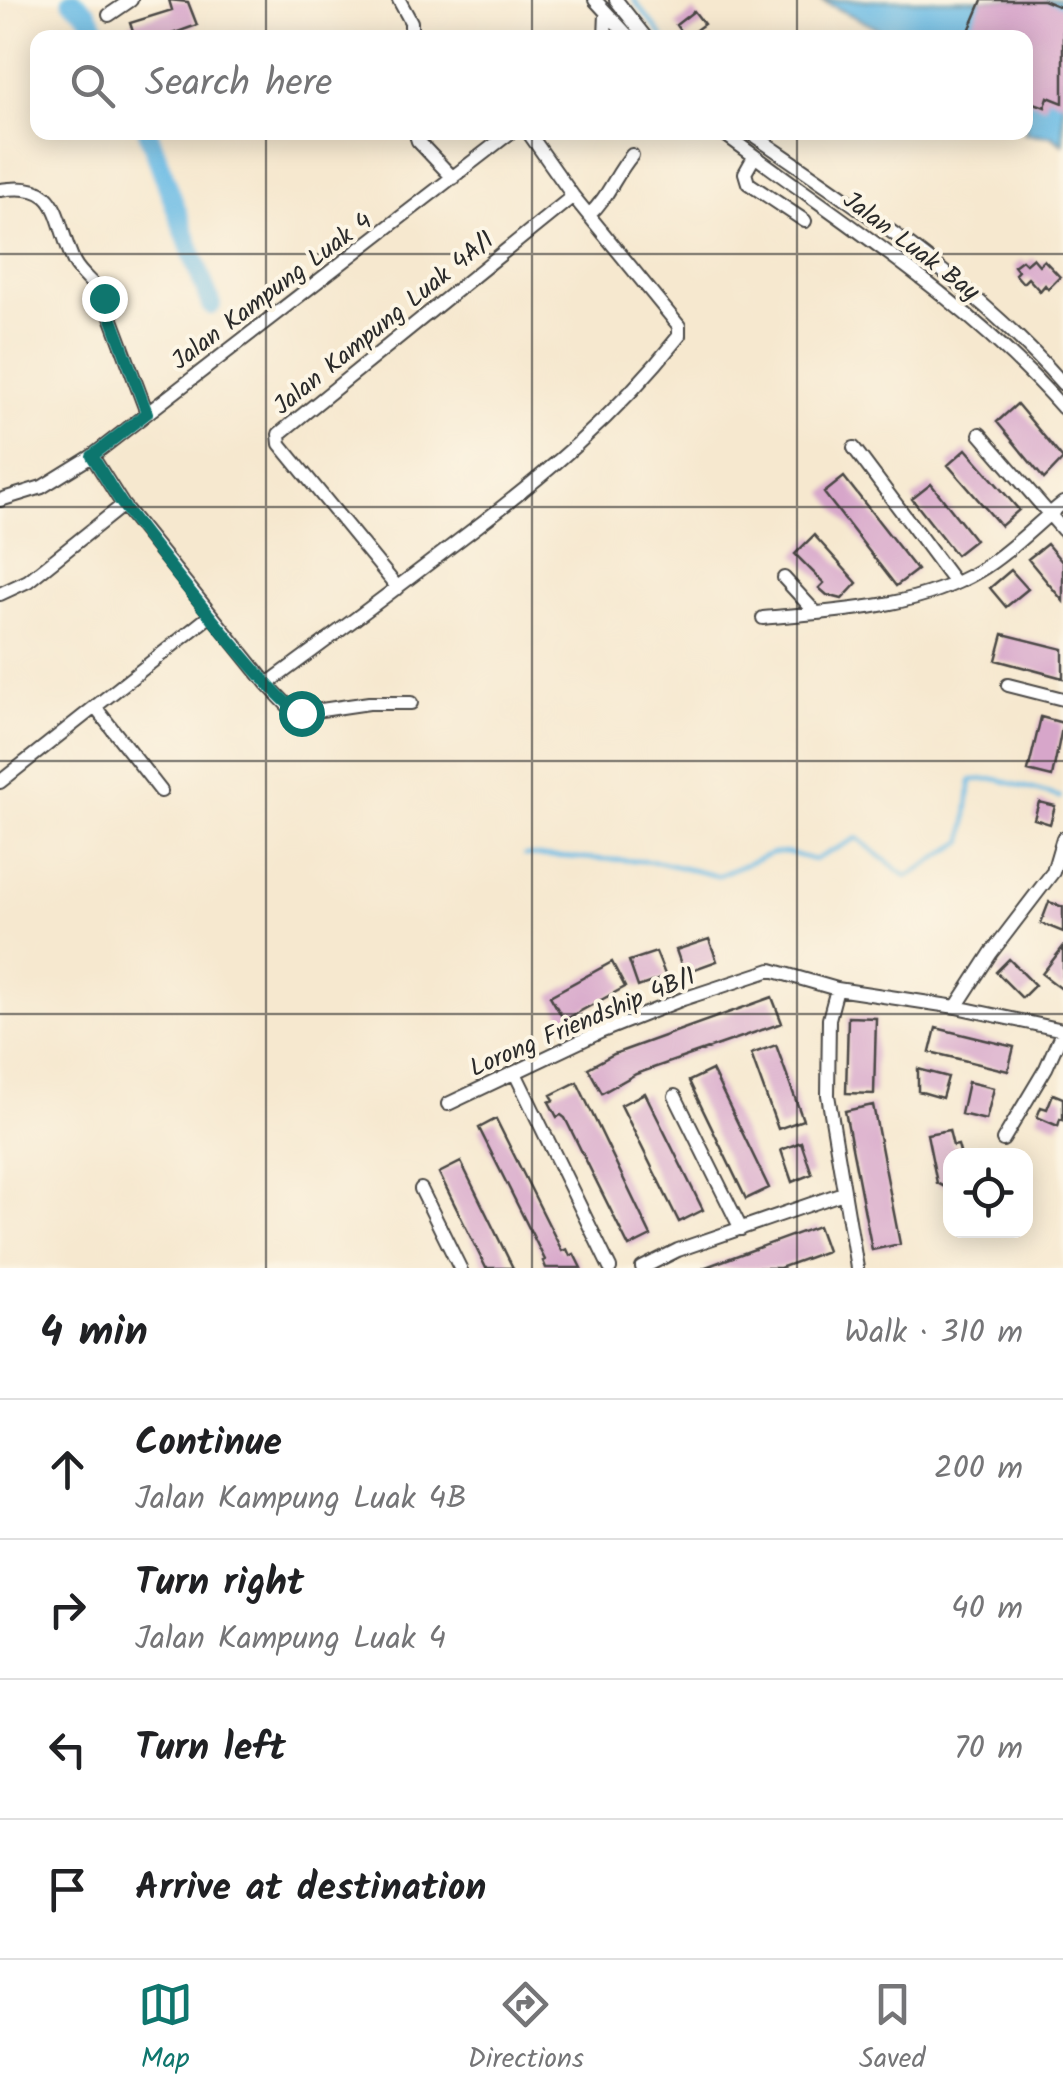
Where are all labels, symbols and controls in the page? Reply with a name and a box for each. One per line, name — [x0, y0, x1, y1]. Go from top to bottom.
search box — [30, 30, 1033, 140]
text: Search here — [145, 55, 332, 115]
icon: search — [65, 58, 120, 113]
street label: Jalan Luak Bay — [834, 182, 988, 312]
street label: Jalan Kampung Luak 4 — [163, 202, 381, 381]
street label: Jalan Kampung Luak 4A/1 — [265, 221, 504, 426]
route end — [82, 276, 128, 322]
route start — [279, 691, 325, 737]
street label: Lorong Friendship 4B/1 — [463, 957, 702, 1089]
map controls — [943, 1148, 1033, 1238]
button: locate — [943, 1148, 1033, 1238]
text: 4 min — [40, 1300, 148, 1367]
text: Walk · 310 m — [844, 1308, 1023, 1359]
text: Continue — [135, 1414, 282, 1474]
icon: ahead — [40, 1442, 95, 1497]
text: 200 m — [934, 1444, 1023, 1495]
text: Jalan Kampung Luak 4B — [135, 1474, 467, 1525]
text: Turn right — [135, 1554, 304, 1614]
icon: right — [40, 1582, 95, 1637]
text: 40 m — [951, 1584, 1023, 1635]
text: Jalan Kampung Luak 4 — [135, 1614, 446, 1665]
text: Turn left — [135, 1719, 286, 1779]
icon: left — [40, 1722, 95, 1777]
text: 70 m — [954, 1724, 1023, 1775]
text: Arrive at destination — [135, 1859, 486, 1919]
icon: arrive — [40, 1862, 95, 1917]
tab: Map — [138, 1977, 193, 2082]
tab: Directions — [468, 1977, 584, 2082]
tab: Saved — [859, 1977, 925, 2082]

